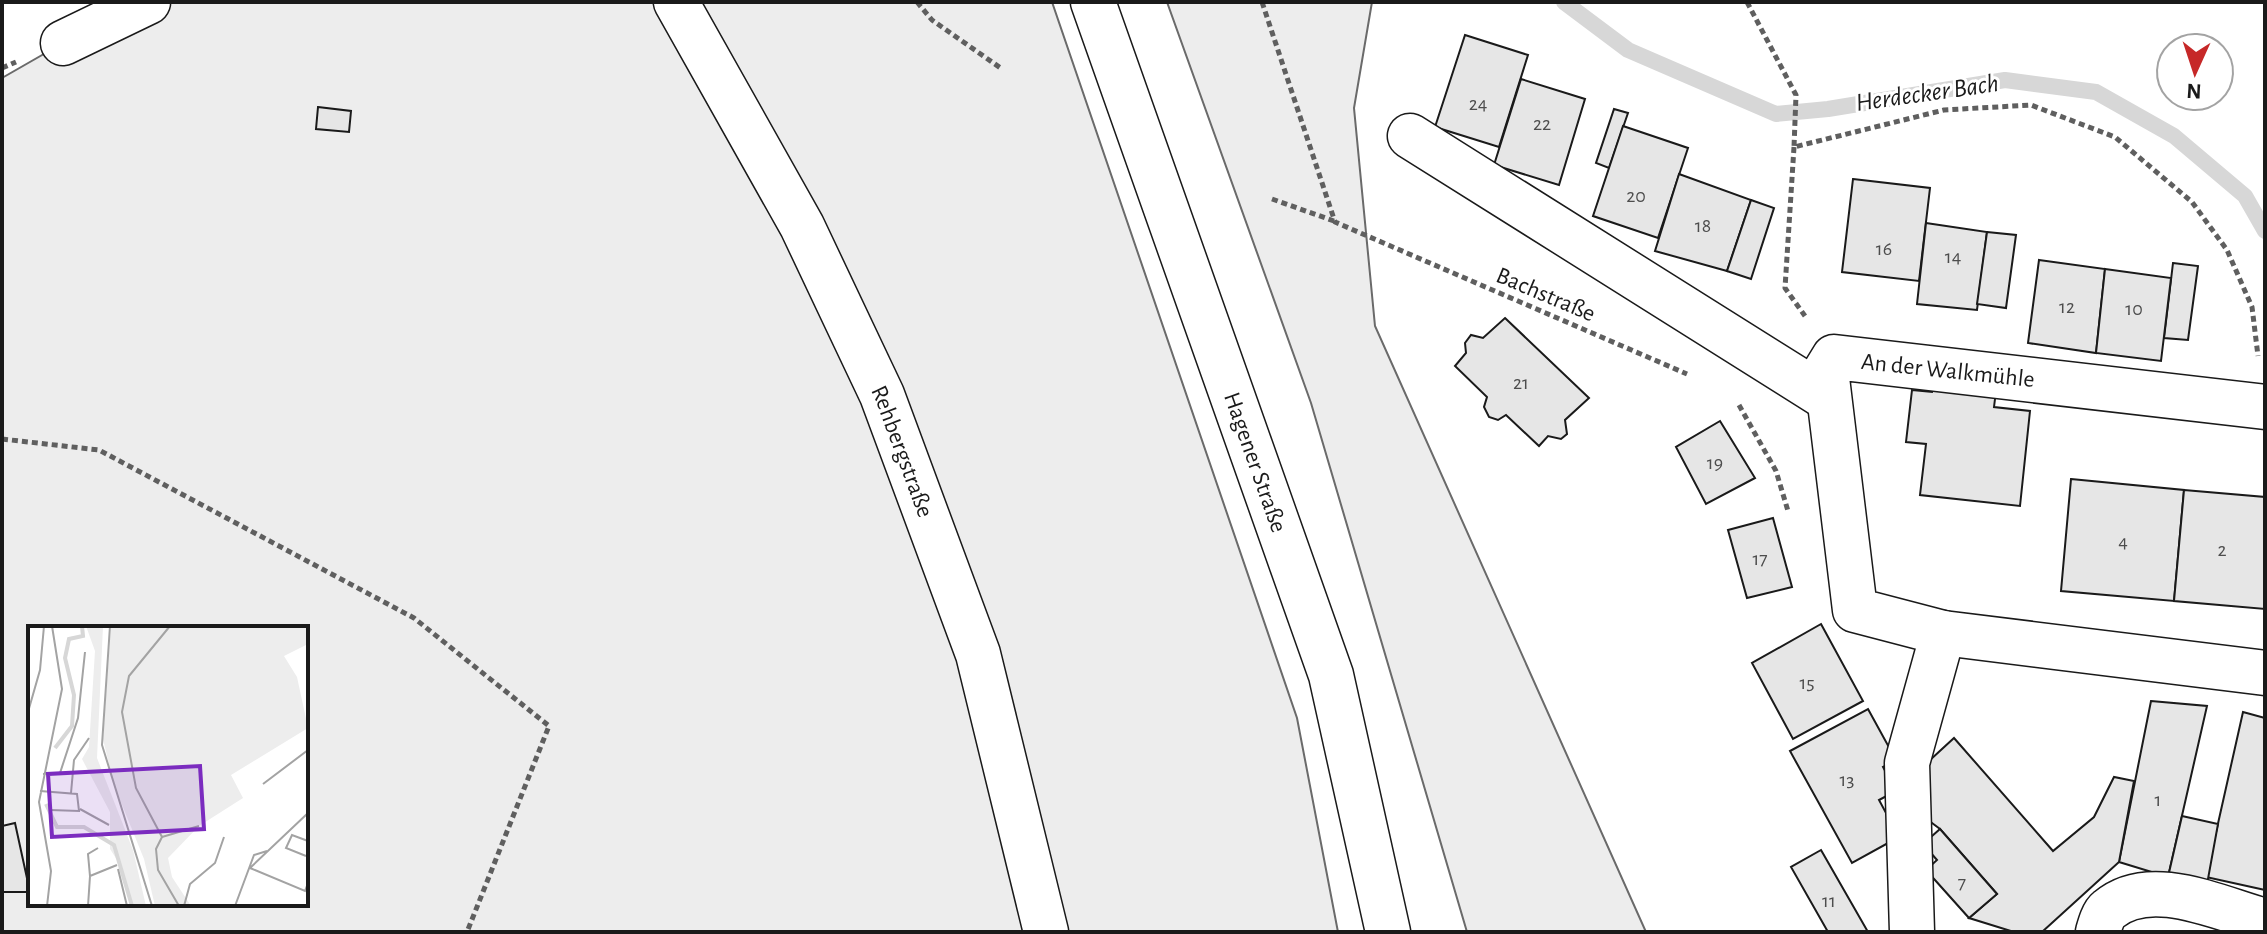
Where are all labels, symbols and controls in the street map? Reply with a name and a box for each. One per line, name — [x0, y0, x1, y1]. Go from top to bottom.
north arrow — [2155, 32, 2235, 112]
water label: Herdecker Bach — [1854, 70, 2000, 116]
text: N — [2186, 80, 2202, 102]
house number: 24 — [1469, 94, 1487, 114]
house number: 22 — [1533, 114, 1551, 134]
house number: 20 — [1626, 186, 1646, 206]
house number: 18 — [1695, 216, 1711, 236]
house number: 16 — [1876, 239, 1892, 259]
house number: 14 — [1945, 247, 1961, 267]
street label: Bachstraße — [1493, 263, 1599, 327]
house number: 12 — [2059, 297, 2075, 317]
house number: 10 — [2125, 299, 2143, 319]
street label: An der Walkmühle — [1860, 350, 2036, 392]
house number: 21 — [1513, 373, 1529, 393]
street label: Rehbergstraße — [866, 382, 937, 521]
street label: Hagener Straße — [1219, 389, 1291, 536]
house number: 19 — [1707, 453, 1723, 473]
house number: 4 — [2118, 532, 2128, 552]
house number: 2 — [2217, 540, 2227, 560]
house number: 17 — [1752, 549, 1768, 569]
inset map — [28, 626, 308, 906]
house number: 15 — [1799, 673, 1815, 693]
house number: 13 — [1839, 770, 1855, 790]
house number: 1 — [2155, 790, 2161, 810]
house number: 7 — [1958, 873, 1966, 893]
house number: 11 — [1822, 891, 1836, 911]

